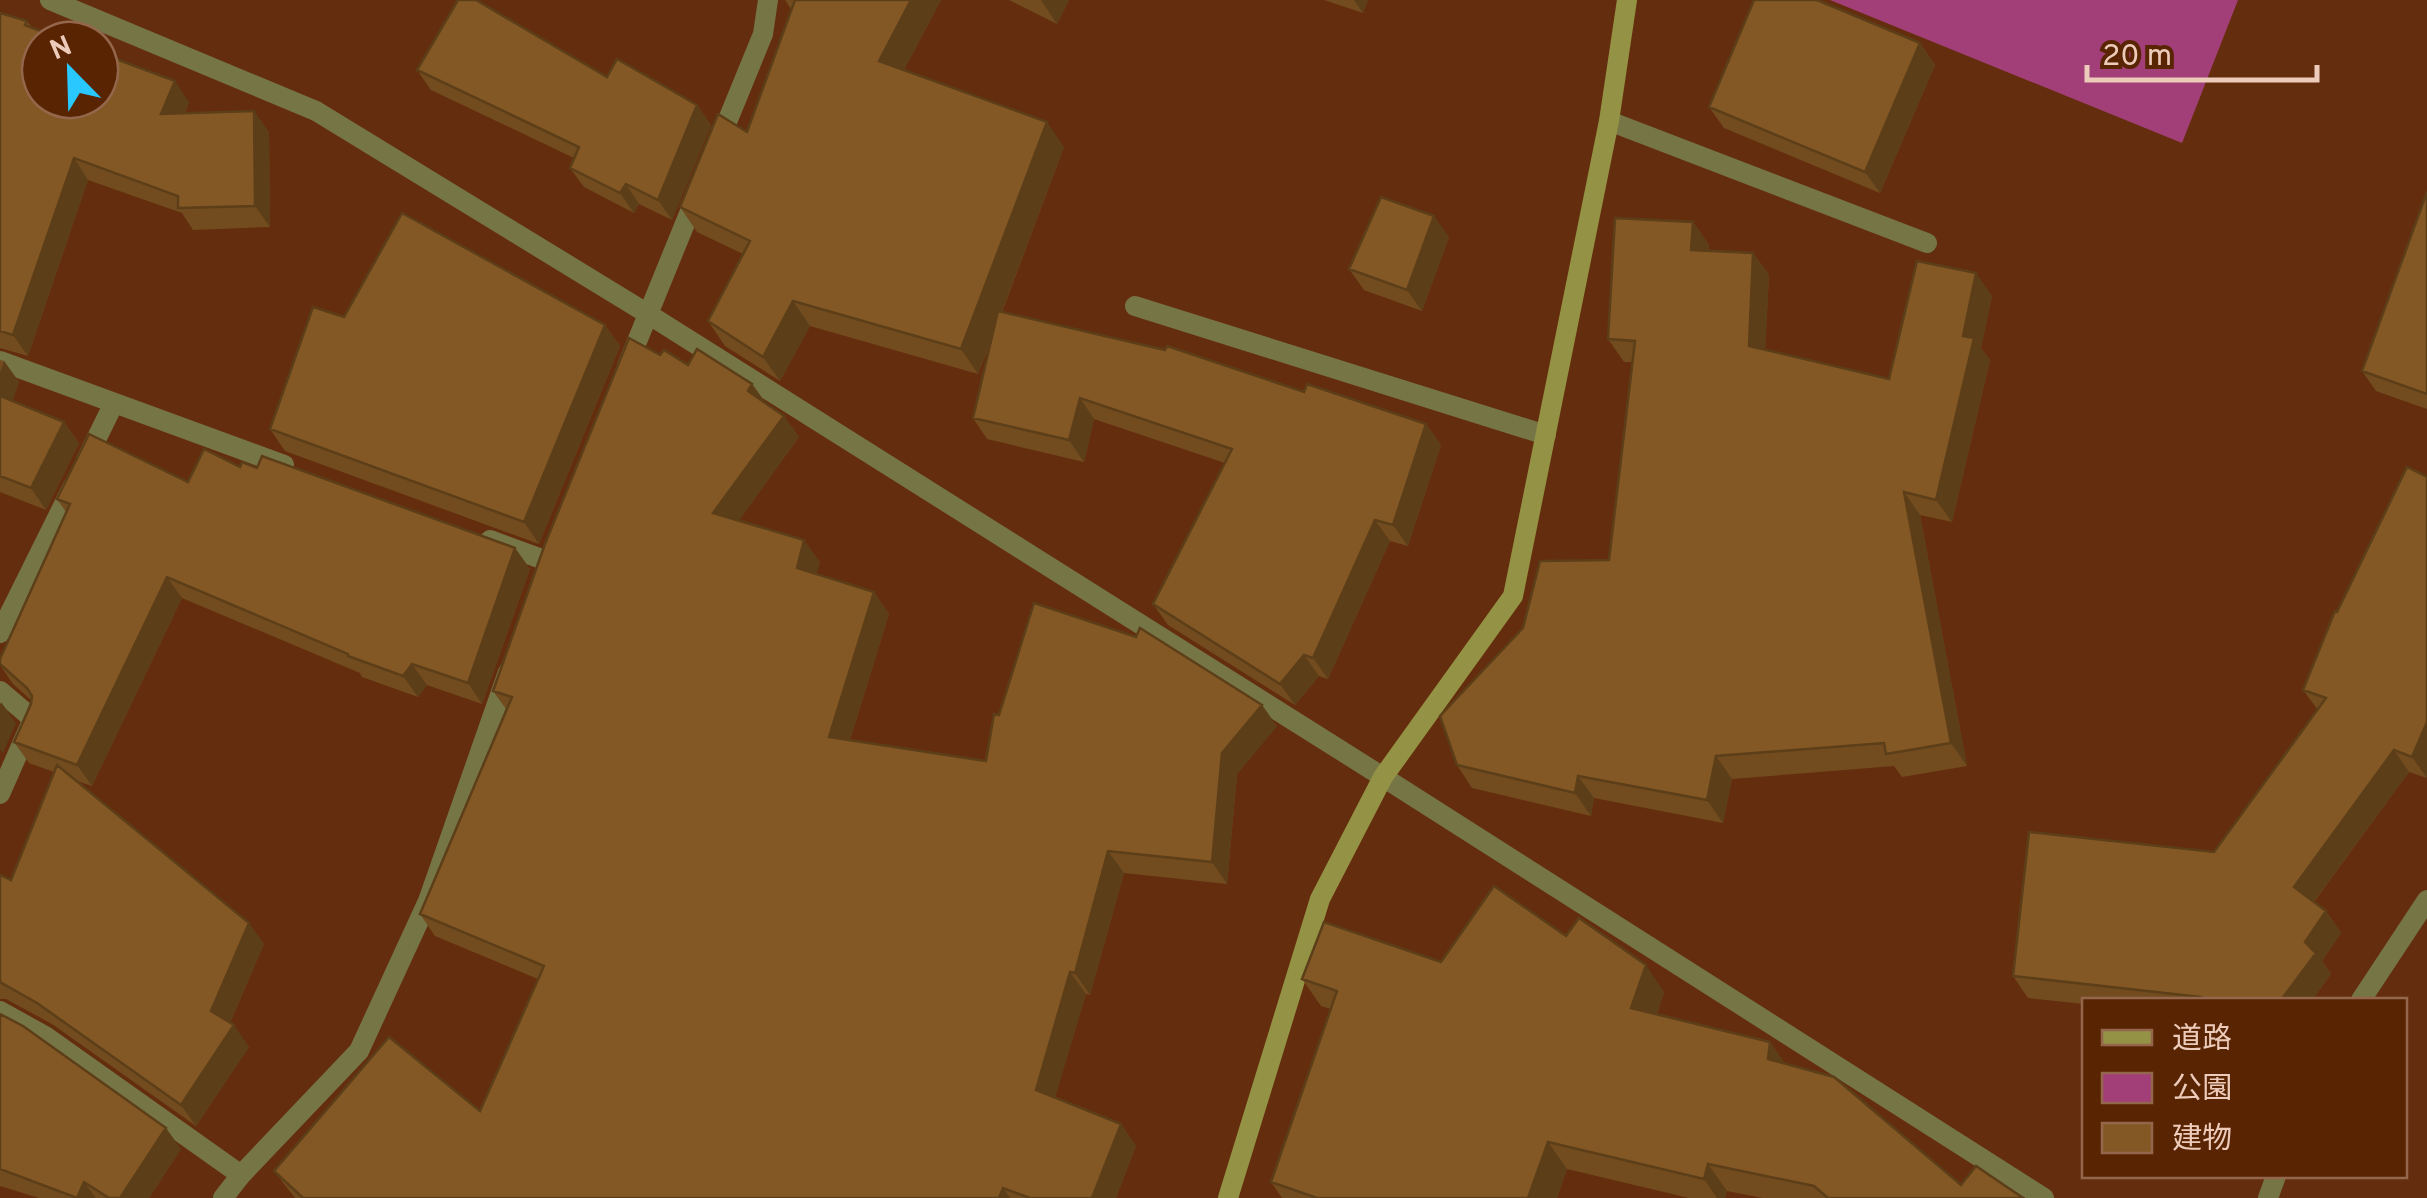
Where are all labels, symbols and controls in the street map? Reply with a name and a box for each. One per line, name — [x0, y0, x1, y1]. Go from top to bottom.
north arrow — [20, 20, 120, 120]
scale bar — [2087, 20, 2317, 82]
text: N — [45, 29, 78, 70]
text: 20 m — [2102, 39, 2172, 76]
legend — [2082, 998, 2407, 1178]
text: 道路 — [2172, 1022, 2232, 1059]
text: 公園 — [2172, 1072, 2232, 1109]
text: 建物 — [2172, 1122, 2232, 1159]

